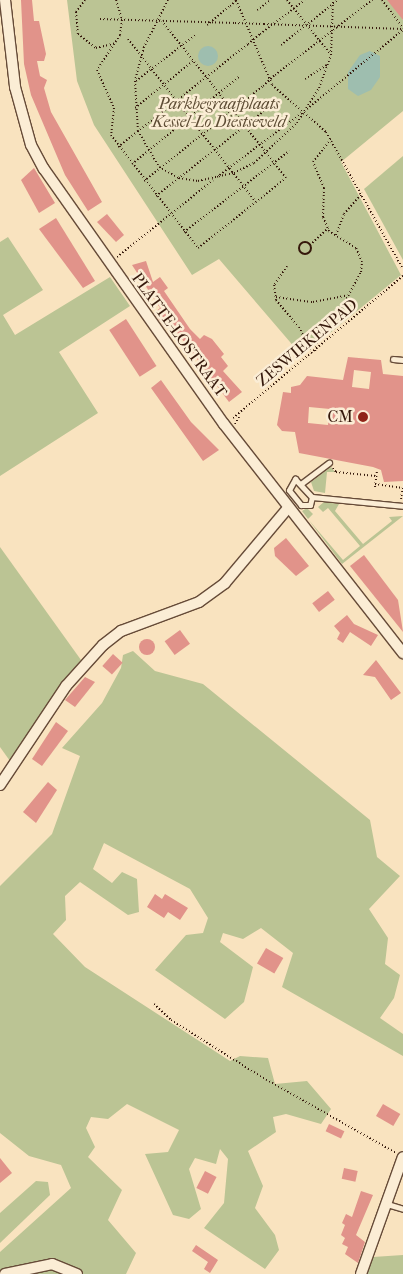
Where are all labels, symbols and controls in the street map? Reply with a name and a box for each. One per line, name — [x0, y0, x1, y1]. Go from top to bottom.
park label: Parkbegraafplaats Kessel-Lo Diestseveld — [152, 94, 286, 132]
street label: PLATTE-LOSTRAAT — [127, 269, 231, 401]
street label: ZESWIEKENPAD — [253, 295, 361, 391]
place label: CM — [328, 407, 353, 427]
marker: CM — [357, 411, 369, 423]

